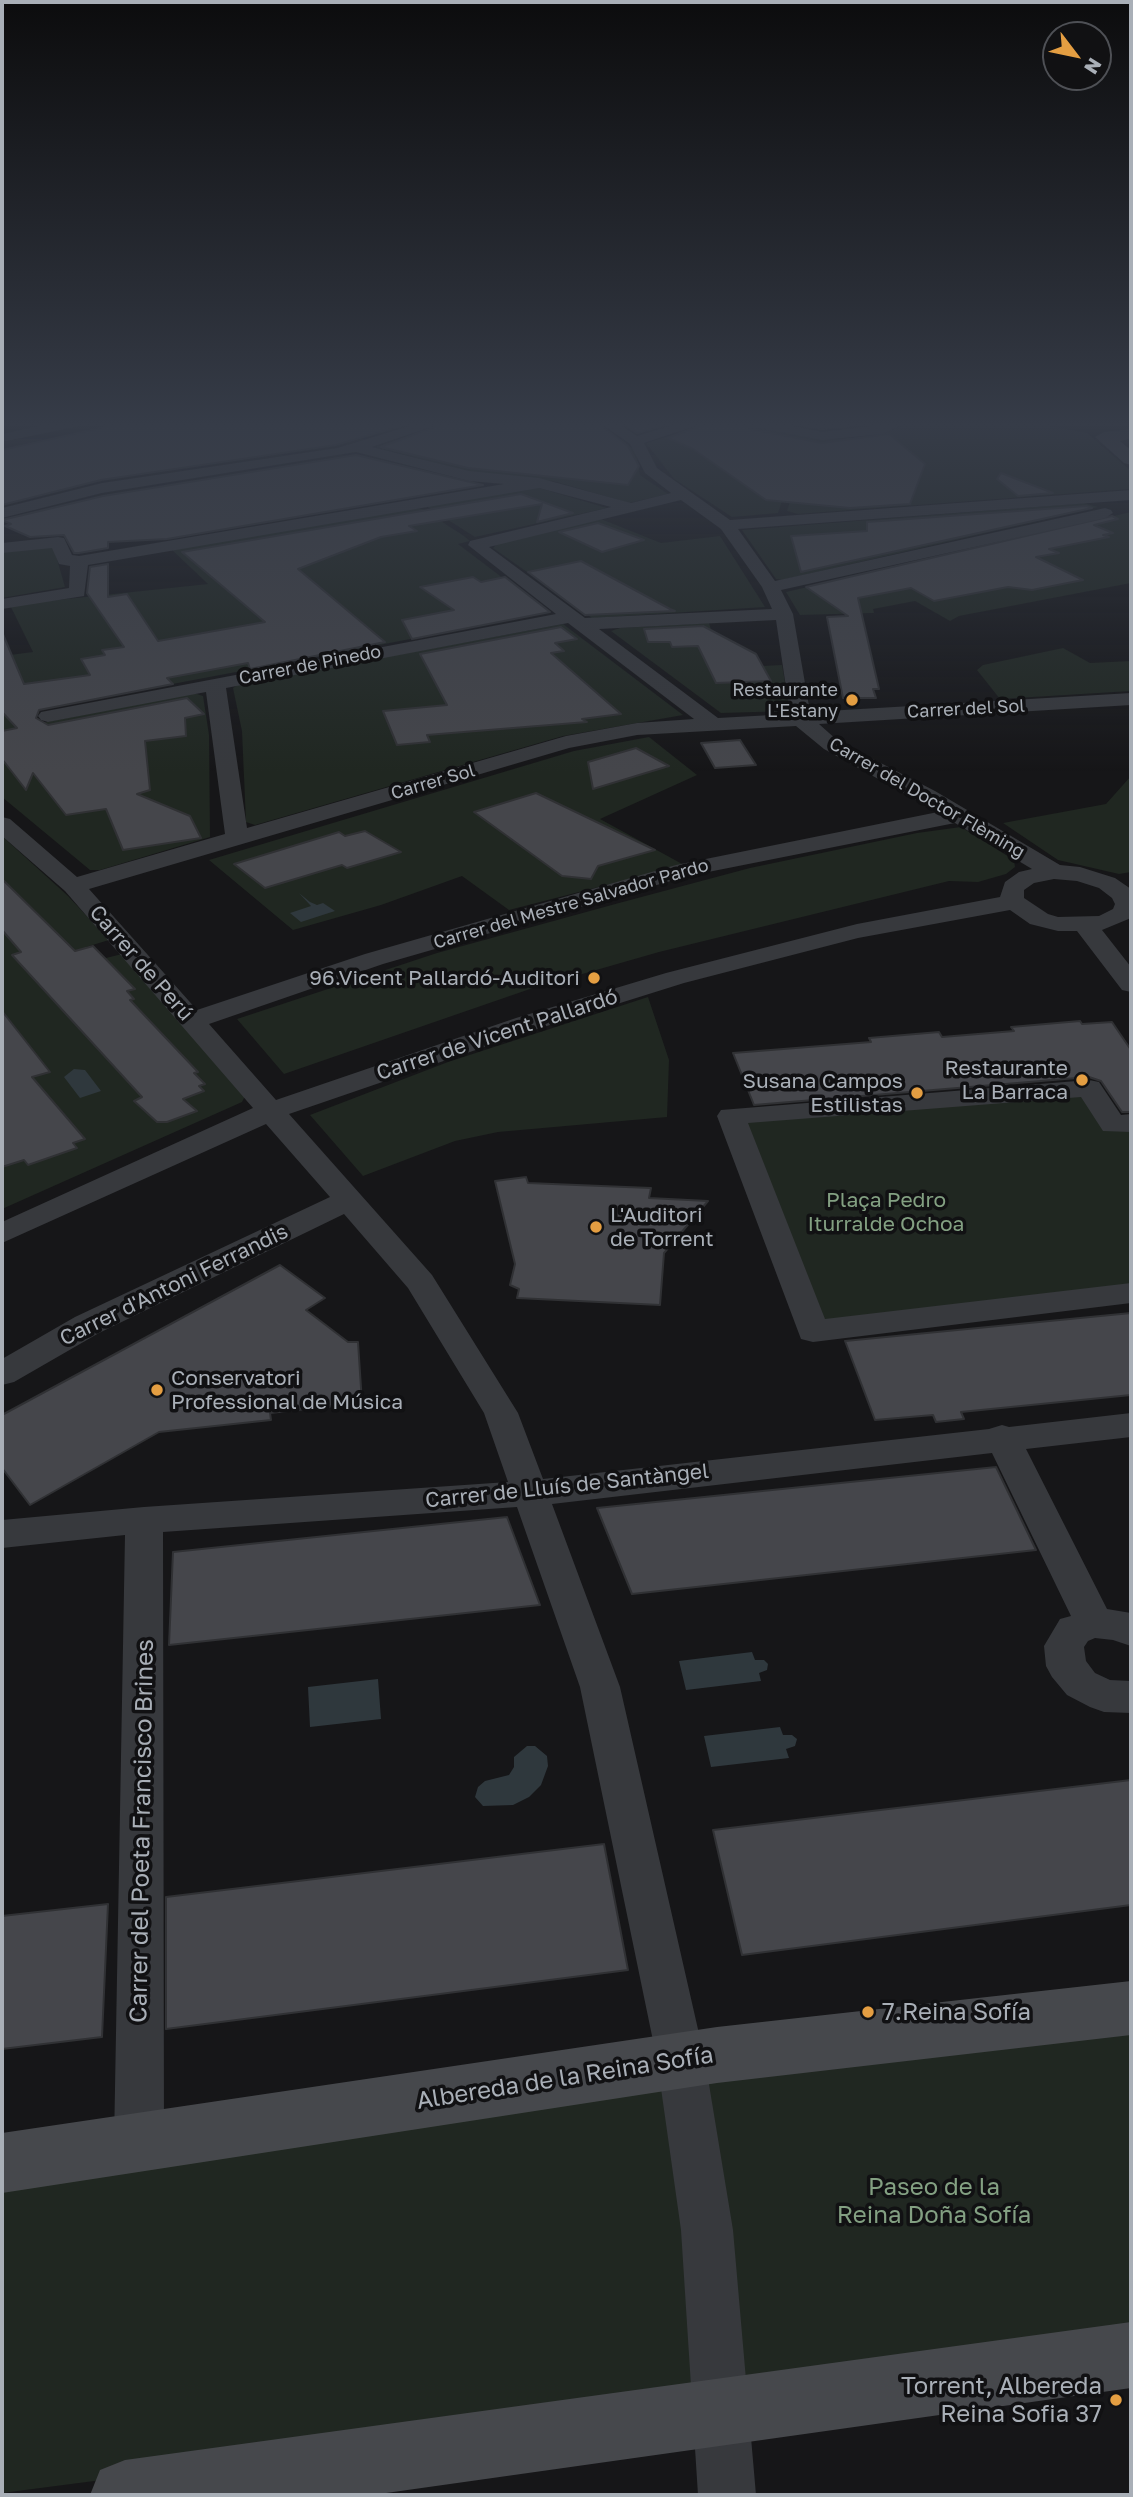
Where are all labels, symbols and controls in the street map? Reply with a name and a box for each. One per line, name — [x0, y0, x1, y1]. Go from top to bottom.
north arrow — [1042, 21, 1112, 91]
text: N — [1080, 54, 1107, 79]
street label: Carrer de Pinedo — [237, 641, 383, 689]
place label: Restaurante L'Estany — [732, 679, 838, 722]
marker: Restaurante L'Estany — [844, 692, 860, 708]
street label: Carrer del Sol — [906, 695, 1026, 723]
street label: Carrer del Doctor Flèming — [825, 733, 1029, 863]
street label: Carrer Sol — [389, 760, 477, 804]
street label: Carrer del Mestre Salvador Pardo — [431, 854, 711, 954]
street label: Carrer de Perú — [84, 900, 198, 1026]
place label: 96.Vicent Pallardó-Auditori — [309, 965, 580, 991]
marker: 96.Vicent Pallardó-Auditori — [586, 970, 602, 986]
street label: Carrer de Vicent Pallardó — [373, 984, 621, 1086]
place label: Restaurante La Barraca — [945, 1055, 1068, 1105]
place label: Susana Campos Estilistas — [742, 1068, 903, 1118]
marker: Restaurante La Barraca — [1074, 1072, 1090, 1088]
marker: Susana Campos Estilistas — [909, 1085, 925, 1101]
park label: Plaça Pedro Iturralde Ochoa — [808, 1187, 964, 1237]
place label: L'Auditori de Torrent — [610, 1202, 714, 1252]
street label: Carrer d'Antoni Ferrandis — [56, 1219, 292, 1351]
marker: L'Auditori de Torrent — [588, 1219, 604, 1235]
place label: Conservatori Professional de Música — [171, 1365, 403, 1415]
marker: Conservatori Professional de Música — [149, 1382, 165, 1398]
street label: Carrer de Lluís de Santàngel — [424, 1459, 710, 1513]
street label: Carrer del Poeta Francisco Brines — [124, 1639, 160, 2023]
place label: 7.Reina Sofía — [882, 1998, 1031, 2026]
marker: 7.Reina Sofía — [860, 2004, 876, 2020]
street label: Albereda de la Reina Sofía — [414, 2040, 716, 2116]
park label: Paseo de la Reina Doña Sofía — [837, 2173, 1031, 2229]
place label: Torrent, Albereda Reina Sofia 37 — [901, 2372, 1102, 2428]
marker: Torrent, Albereda Reina Sofia 37 — [1108, 2392, 1124, 2408]

